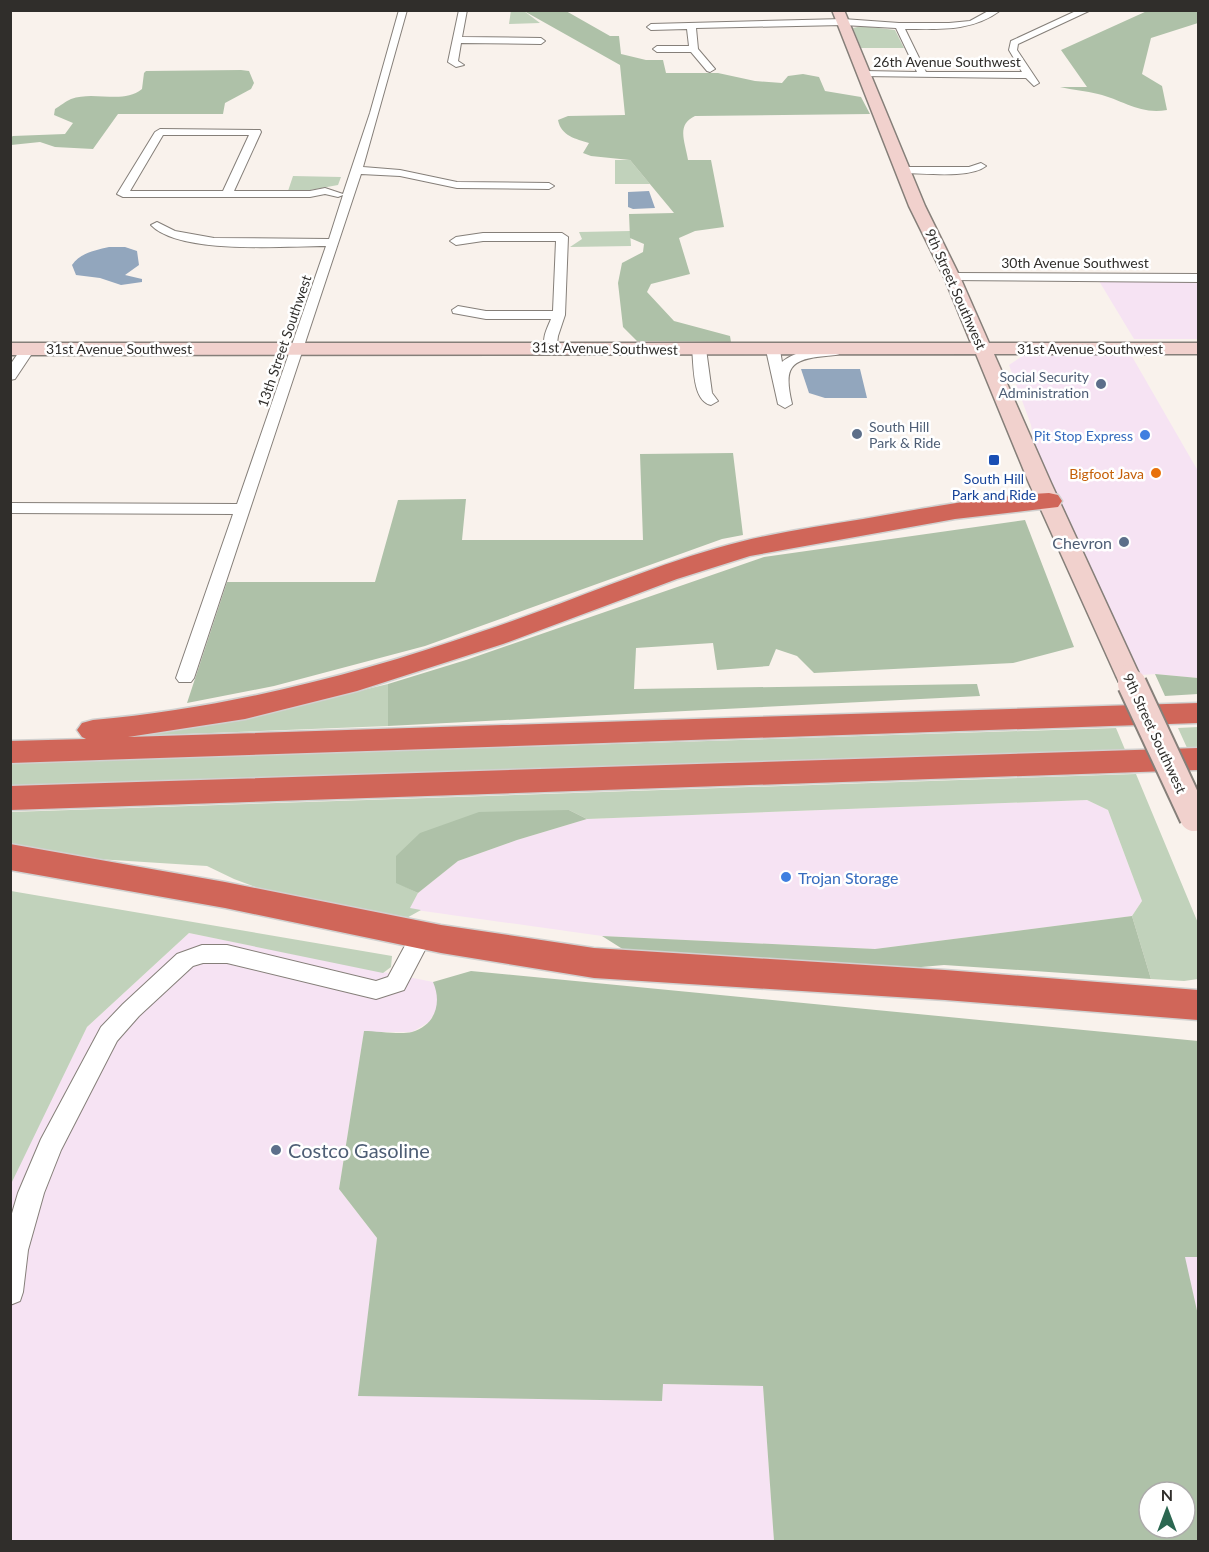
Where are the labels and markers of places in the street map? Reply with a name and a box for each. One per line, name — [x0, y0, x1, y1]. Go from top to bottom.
place label: Social Security Administration — [998, 368, 1090, 401]
marker: Social Security Administration — [1094, 377, 1108, 391]
place label: South Hill Park & Ride — [869, 418, 941, 451]
marker: South Hill Park & Ride — [850, 427, 864, 441]
place label: Pit Stop Express — [1034, 427, 1133, 444]
marker: Pit Stop Express — [1138, 428, 1152, 442]
marker: South Hill Park and Ride — [987, 453, 1001, 467]
place label: Bigfoot Java — [1069, 465, 1144, 482]
marker: Bigfoot Java — [1149, 466, 1163, 480]
place label: South Hill Park and Ride — [952, 470, 1036, 503]
place label: Chevron — [1052, 533, 1112, 552]
marker: Chevron — [1117, 535, 1131, 549]
place label: Trojan Storage — [798, 868, 898, 887]
marker: Trojan Storage — [779, 870, 793, 884]
place label: Costco Gasoline — [288, 1138, 430, 1162]
marker: Costco Gasoline — [269, 1143, 283, 1157]

